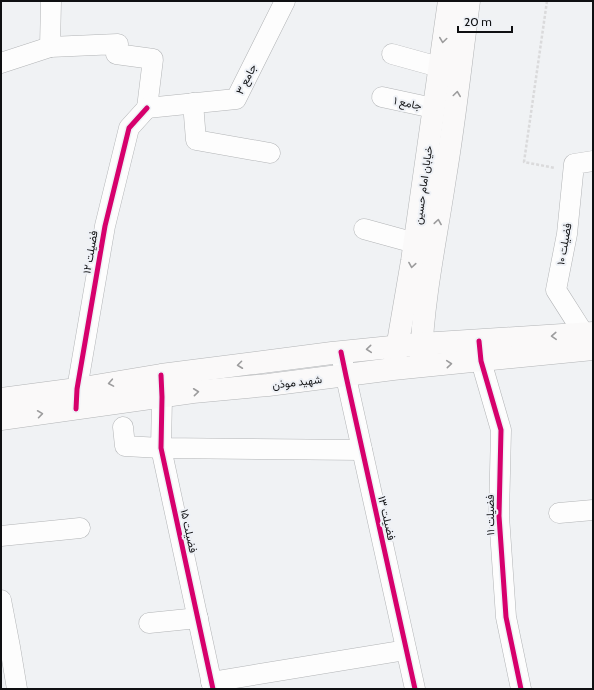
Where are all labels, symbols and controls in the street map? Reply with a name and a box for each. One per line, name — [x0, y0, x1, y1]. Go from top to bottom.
scale bar — [458, 8, 512, 34]
text: 20 m — [464, 14, 492, 29]
one-way arrow — [439, 37, 448, 43]
street label: جامع ۳ — [232, 61, 260, 97]
one-way arrow — [452, 91, 461, 97]
street label: جامع ۱ — [392, 93, 423, 114]
street label: خیابان امام حسین — [411, 145, 436, 226]
one-way arrow — [433, 219, 442, 226]
street label: فضیلت ۱۰ — [553, 222, 575, 266]
street label: فضیلت ۱۲ — [79, 229, 101, 275]
one-way arrow — [408, 262, 416, 268]
one-way arrow — [551, 332, 557, 341]
one-way arrow — [366, 345, 372, 354]
one-way arrow — [236, 360, 243, 369]
one-way arrow — [446, 360, 452, 369]
street label: شهید موذن — [271, 372, 323, 392]
one-way arrow — [108, 378, 114, 387]
one-way arrow — [193, 388, 199, 397]
one-way arrow — [37, 410, 43, 419]
street label: فضیلت ۱۳ — [375, 494, 399, 542]
street label: فضیلت ۱۱ — [483, 494, 497, 536]
street label: فضیلت ۱۵ — [178, 508, 200, 554]

